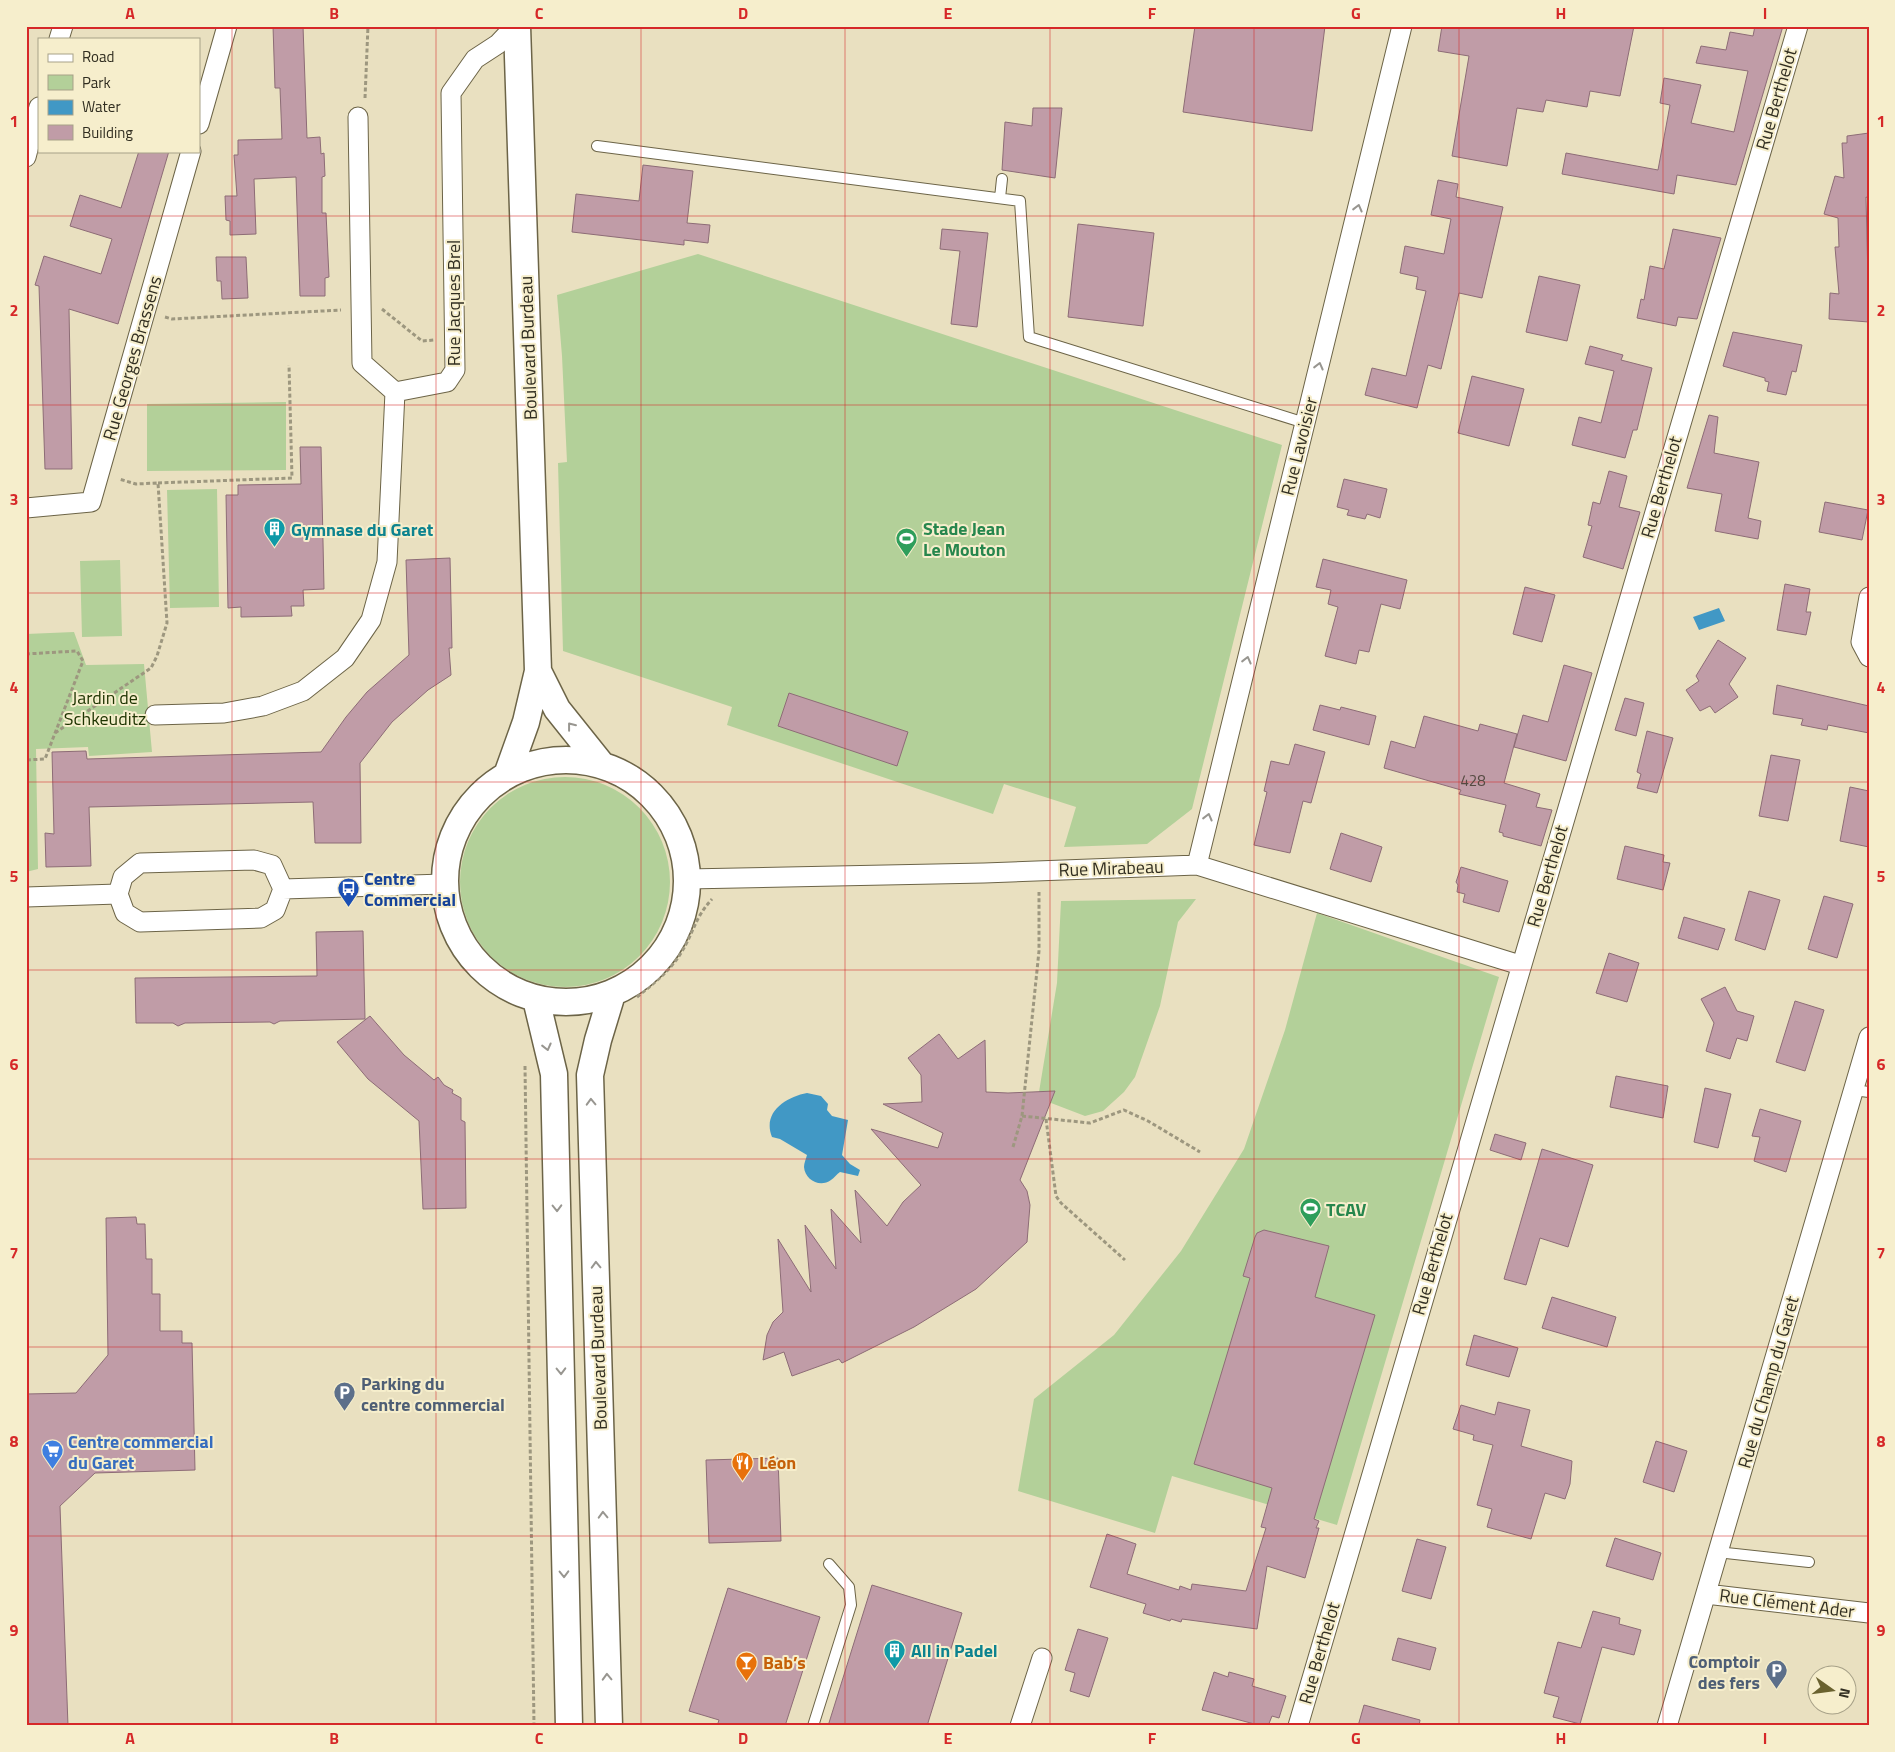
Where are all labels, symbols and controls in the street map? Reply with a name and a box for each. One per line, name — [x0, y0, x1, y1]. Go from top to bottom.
text: A — [125, 1, 135, 25]
text: B — [329, 1, 339, 25]
text: C — [535, 1, 544, 25]
text: D — [738, 1, 748, 25]
text: E — [944, 1, 953, 25]
text: F — [1148, 1, 1157, 25]
text: G — [1351, 1, 1361, 25]
text: H — [1556, 1, 1566, 25]
text: I — [1763, 1, 1767, 25]
legend — [38, 38, 200, 152]
street label: Rue Berthelot — [1749, 44, 1804, 153]
text: Road — [82, 45, 114, 68]
text: Park — [82, 71, 111, 94]
text: Water — [82, 95, 121, 118]
text: 1 — [10, 109, 18, 133]
text: 1 — [1877, 109, 1885, 133]
text: Building — [82, 121, 133, 144]
one-way arrow — [1352, 203, 1363, 212]
street label: Rue Jacques Brel — [440, 240, 467, 366]
street label: Rue Georges Brassens — [96, 272, 168, 444]
street label: Boulevard Burdeau — [512, 276, 544, 420]
text: 2 — [10, 298, 18, 322]
text: 2 — [1877, 298, 1885, 322]
one-way arrow — [1313, 361, 1324, 370]
street label: Rue Lavoisier — [1274, 394, 1324, 498]
street label: Rue Berthelot — [1634, 432, 1689, 541]
text: 3 — [10, 487, 18, 511]
text: 3 — [1877, 487, 1885, 511]
place label: Stade Jean Le Mouton — [923, 515, 1006, 563]
place label: Gymnase du Garet — [291, 516, 434, 543]
building icon: Gymnase du Garet — [263, 517, 287, 548]
sports icon: Stade Jean Le Mouton — [895, 526, 919, 557]
one-way arrow — [1241, 655, 1252, 664]
text: 4 — [10, 675, 19, 699]
text: 4 — [1877, 675, 1886, 699]
park label: Jardin de Schkeuditz — [64, 684, 146, 732]
one-way arrow — [568, 723, 576, 732]
house number: 428 — [1460, 769, 1486, 792]
one-way arrow — [1202, 813, 1213, 822]
street label: Rue Berthelot — [1520, 821, 1575, 930]
street label: Rue Mirabeau — [1058, 853, 1164, 883]
text: 5 — [10, 864, 19, 888]
text: 5 — [1877, 864, 1886, 888]
place label: Centre Commercial — [364, 865, 456, 913]
bus stop icon: Centre Commercial — [336, 876, 360, 907]
one-way arrow — [541, 1042, 552, 1051]
text: 6 — [10, 1052, 19, 1076]
text: 6 — [1877, 1052, 1886, 1076]
one-way arrow — [586, 1098, 596, 1106]
place label: TCAV — [1326, 1196, 1367, 1223]
sports icon: TCAV — [1298, 1197, 1322, 1228]
one-way arrow — [552, 1205, 562, 1213]
street label: Rue Berthelot — [1405, 1209, 1460, 1318]
text: 7 — [10, 1241, 18, 1265]
text: 7 — [1877, 1241, 1885, 1265]
one-way arrow — [590, 1260, 601, 1268]
street label: Boulevard Burdeau — [582, 1286, 614, 1430]
street label: Rue du Champ du Garet — [1730, 1292, 1806, 1471]
one-way arrow — [555, 1367, 566, 1375]
place label: Parking du centre commercial — [361, 1370, 505, 1418]
parking icon: Parking du centre commercial — [333, 1381, 357, 1412]
place label: Centre commercial du Garet — [68, 1428, 214, 1476]
text: 8 — [10, 1429, 19, 1453]
text: 8 — [1877, 1429, 1886, 1453]
supermarket icon: Centre commercial du Garet — [40, 1439, 64, 1470]
place label: Léon — [759, 1449, 796, 1476]
restaurant icon: Léon — [731, 1450, 755, 1481]
one-way arrow — [598, 1510, 608, 1518]
one-way arrow — [559, 1571, 569, 1579]
street label: Rue Clément Ader — [1718, 1581, 1856, 1625]
street label: Rue Berthelot — [1292, 1598, 1347, 1707]
text: 9 — [10, 1618, 19, 1642]
text: 9 — [1877, 1618, 1886, 1642]
place label: All in Padel — [911, 1637, 998, 1664]
building icon: All in Padel — [883, 1638, 907, 1669]
place label: Comptoir des fers — [1688, 1648, 1760, 1696]
place label: Bab’s — [763, 1649, 806, 1676]
bar icon: Bab’s — [735, 1650, 759, 1681]
parking icon: Comptoir des fers — [1764, 1659, 1788, 1690]
north arrow — [1808, 1664, 1858, 1714]
one-way arrow — [602, 1673, 613, 1681]
text: N — [1834, 1686, 1856, 1701]
text: A — [125, 1726, 135, 1750]
text: B — [329, 1726, 339, 1750]
text: C — [535, 1726, 544, 1750]
text: D — [738, 1726, 748, 1750]
text: E — [944, 1726, 953, 1750]
text: F — [1148, 1726, 1157, 1750]
text: G — [1351, 1726, 1361, 1750]
text: H — [1556, 1726, 1566, 1750]
text: I — [1763, 1726, 1767, 1750]

